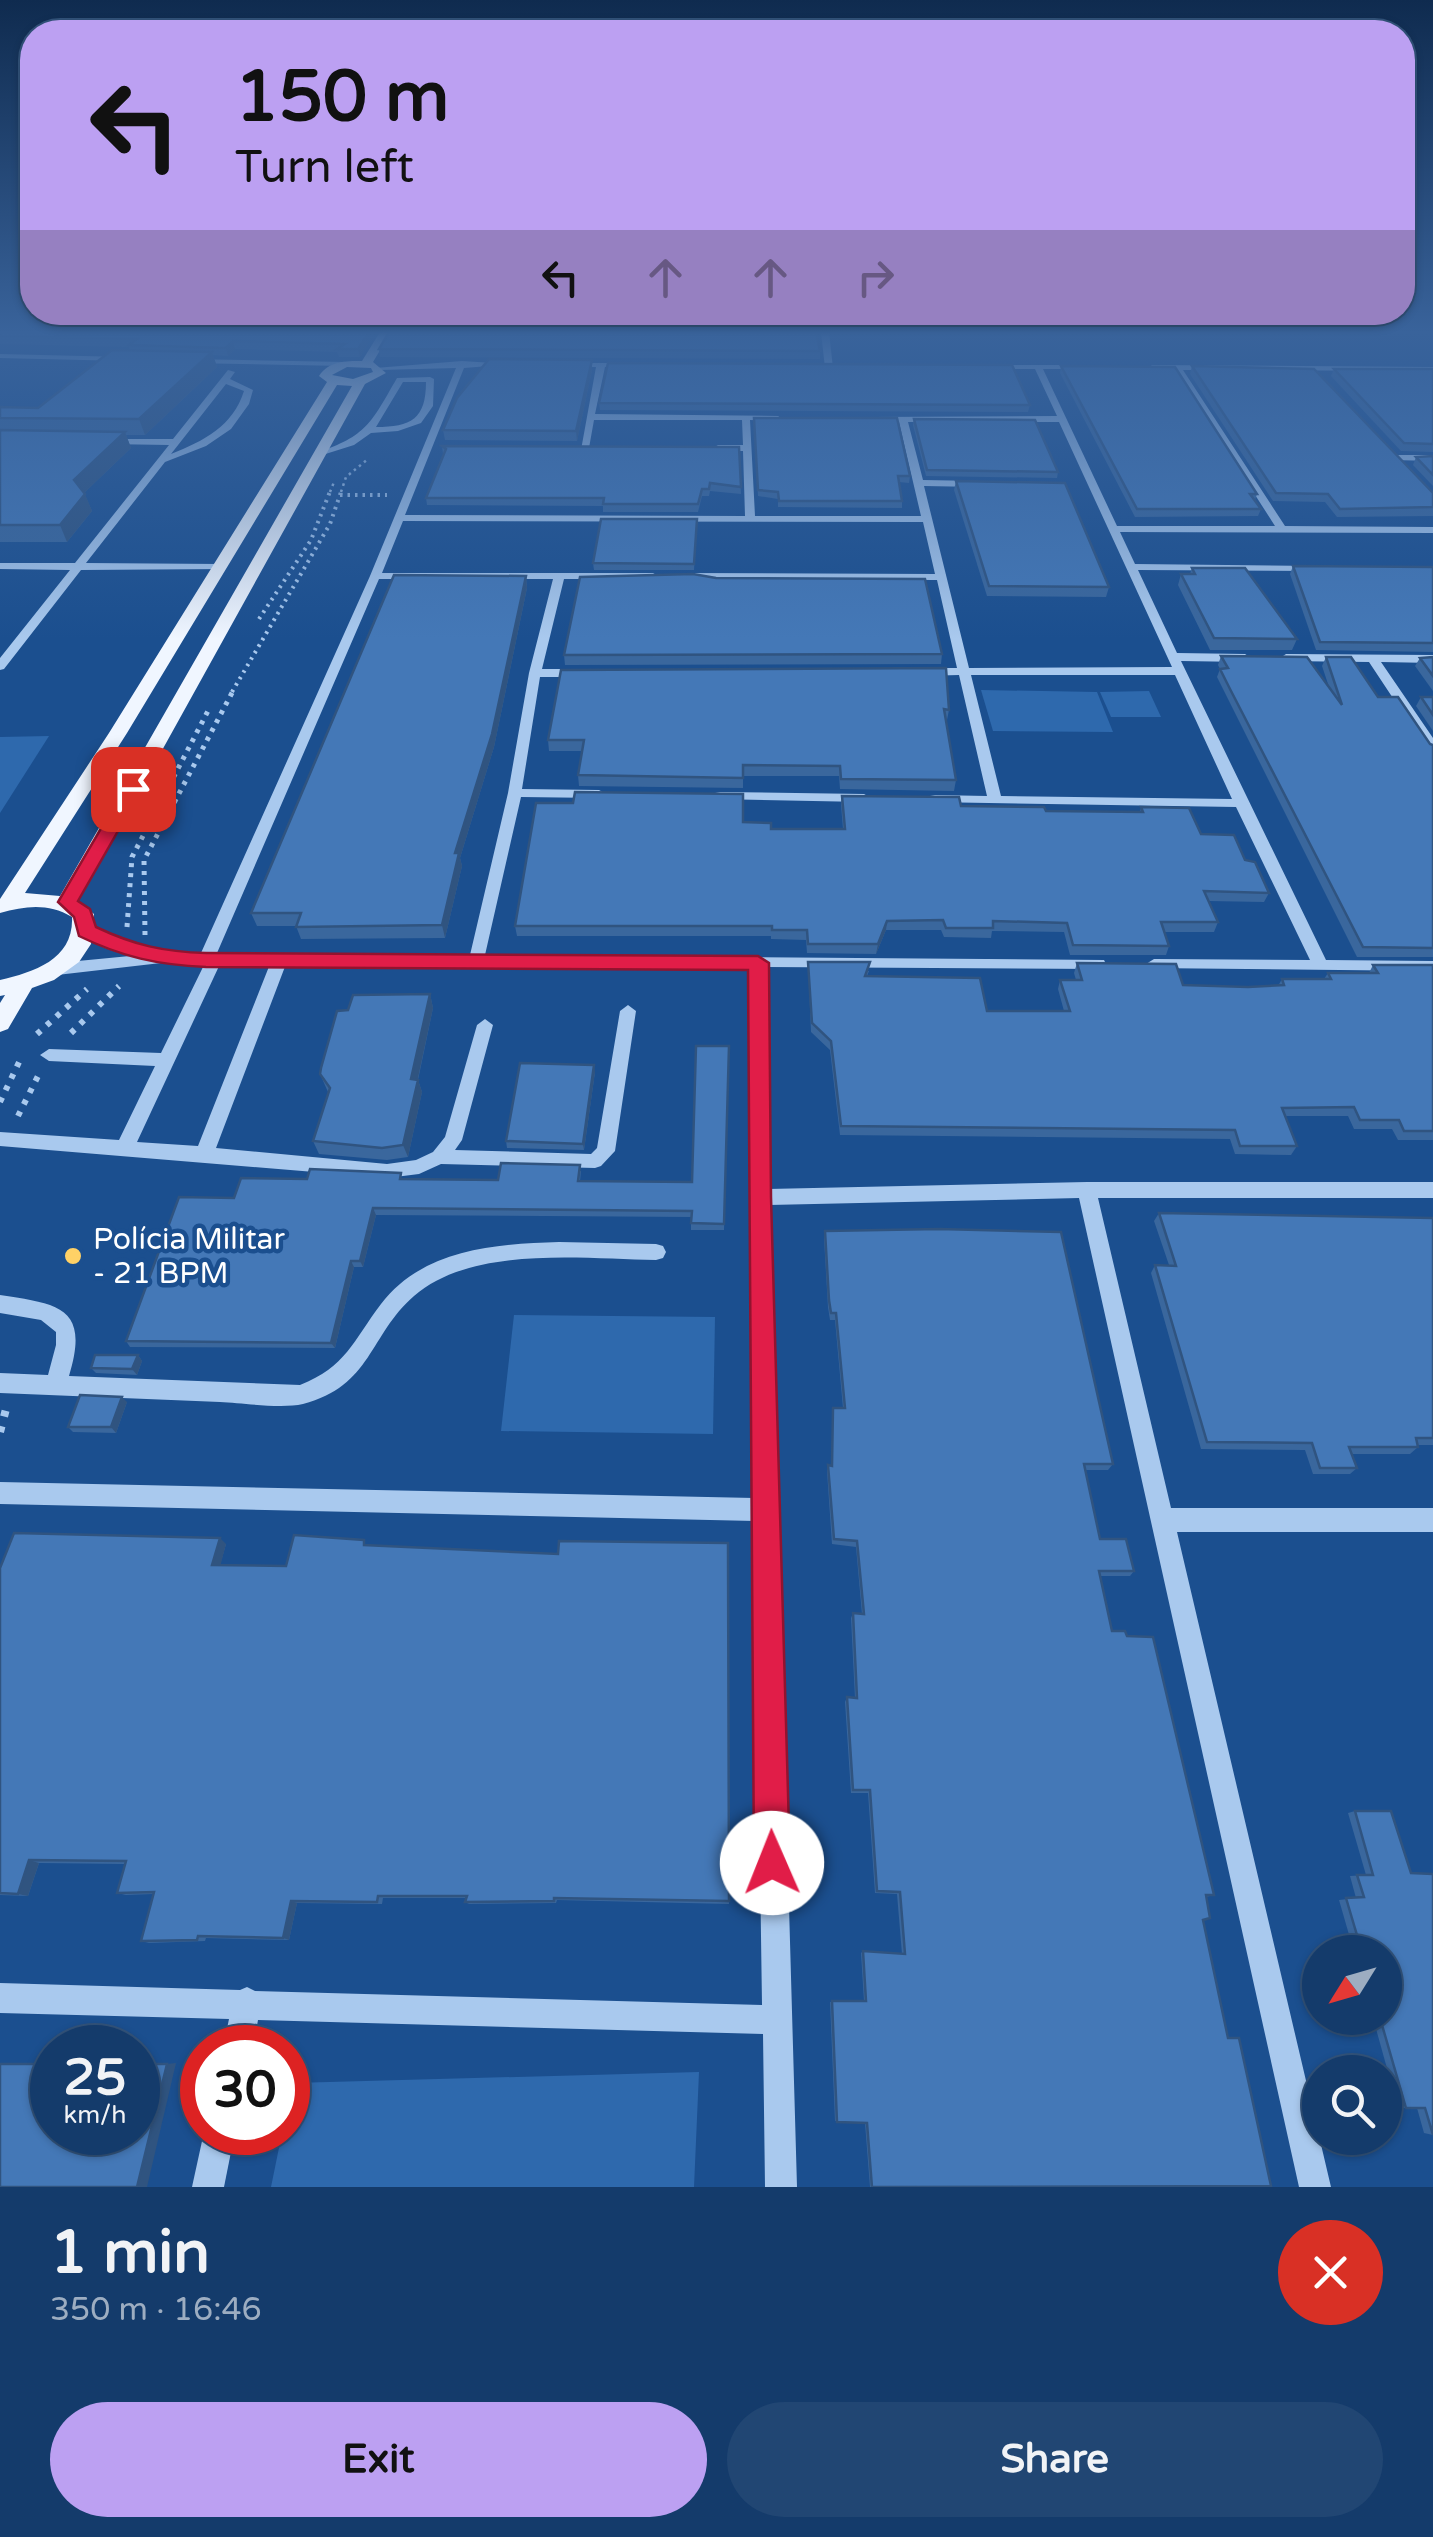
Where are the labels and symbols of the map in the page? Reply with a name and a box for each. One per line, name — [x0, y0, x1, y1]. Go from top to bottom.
pin — [91, 747, 176, 832]
place label: Polícia Militar - 21 BPM — [93, 1221, 285, 1292]
marker: Polícia Militar - 21 BPM — [62, 1245, 84, 1267]
position arrow — [720, 1811, 824, 1915]
north arrow — [1302, 1935, 1402, 2035]
speed limit sign: 30 — [180, 2025, 310, 2155]

